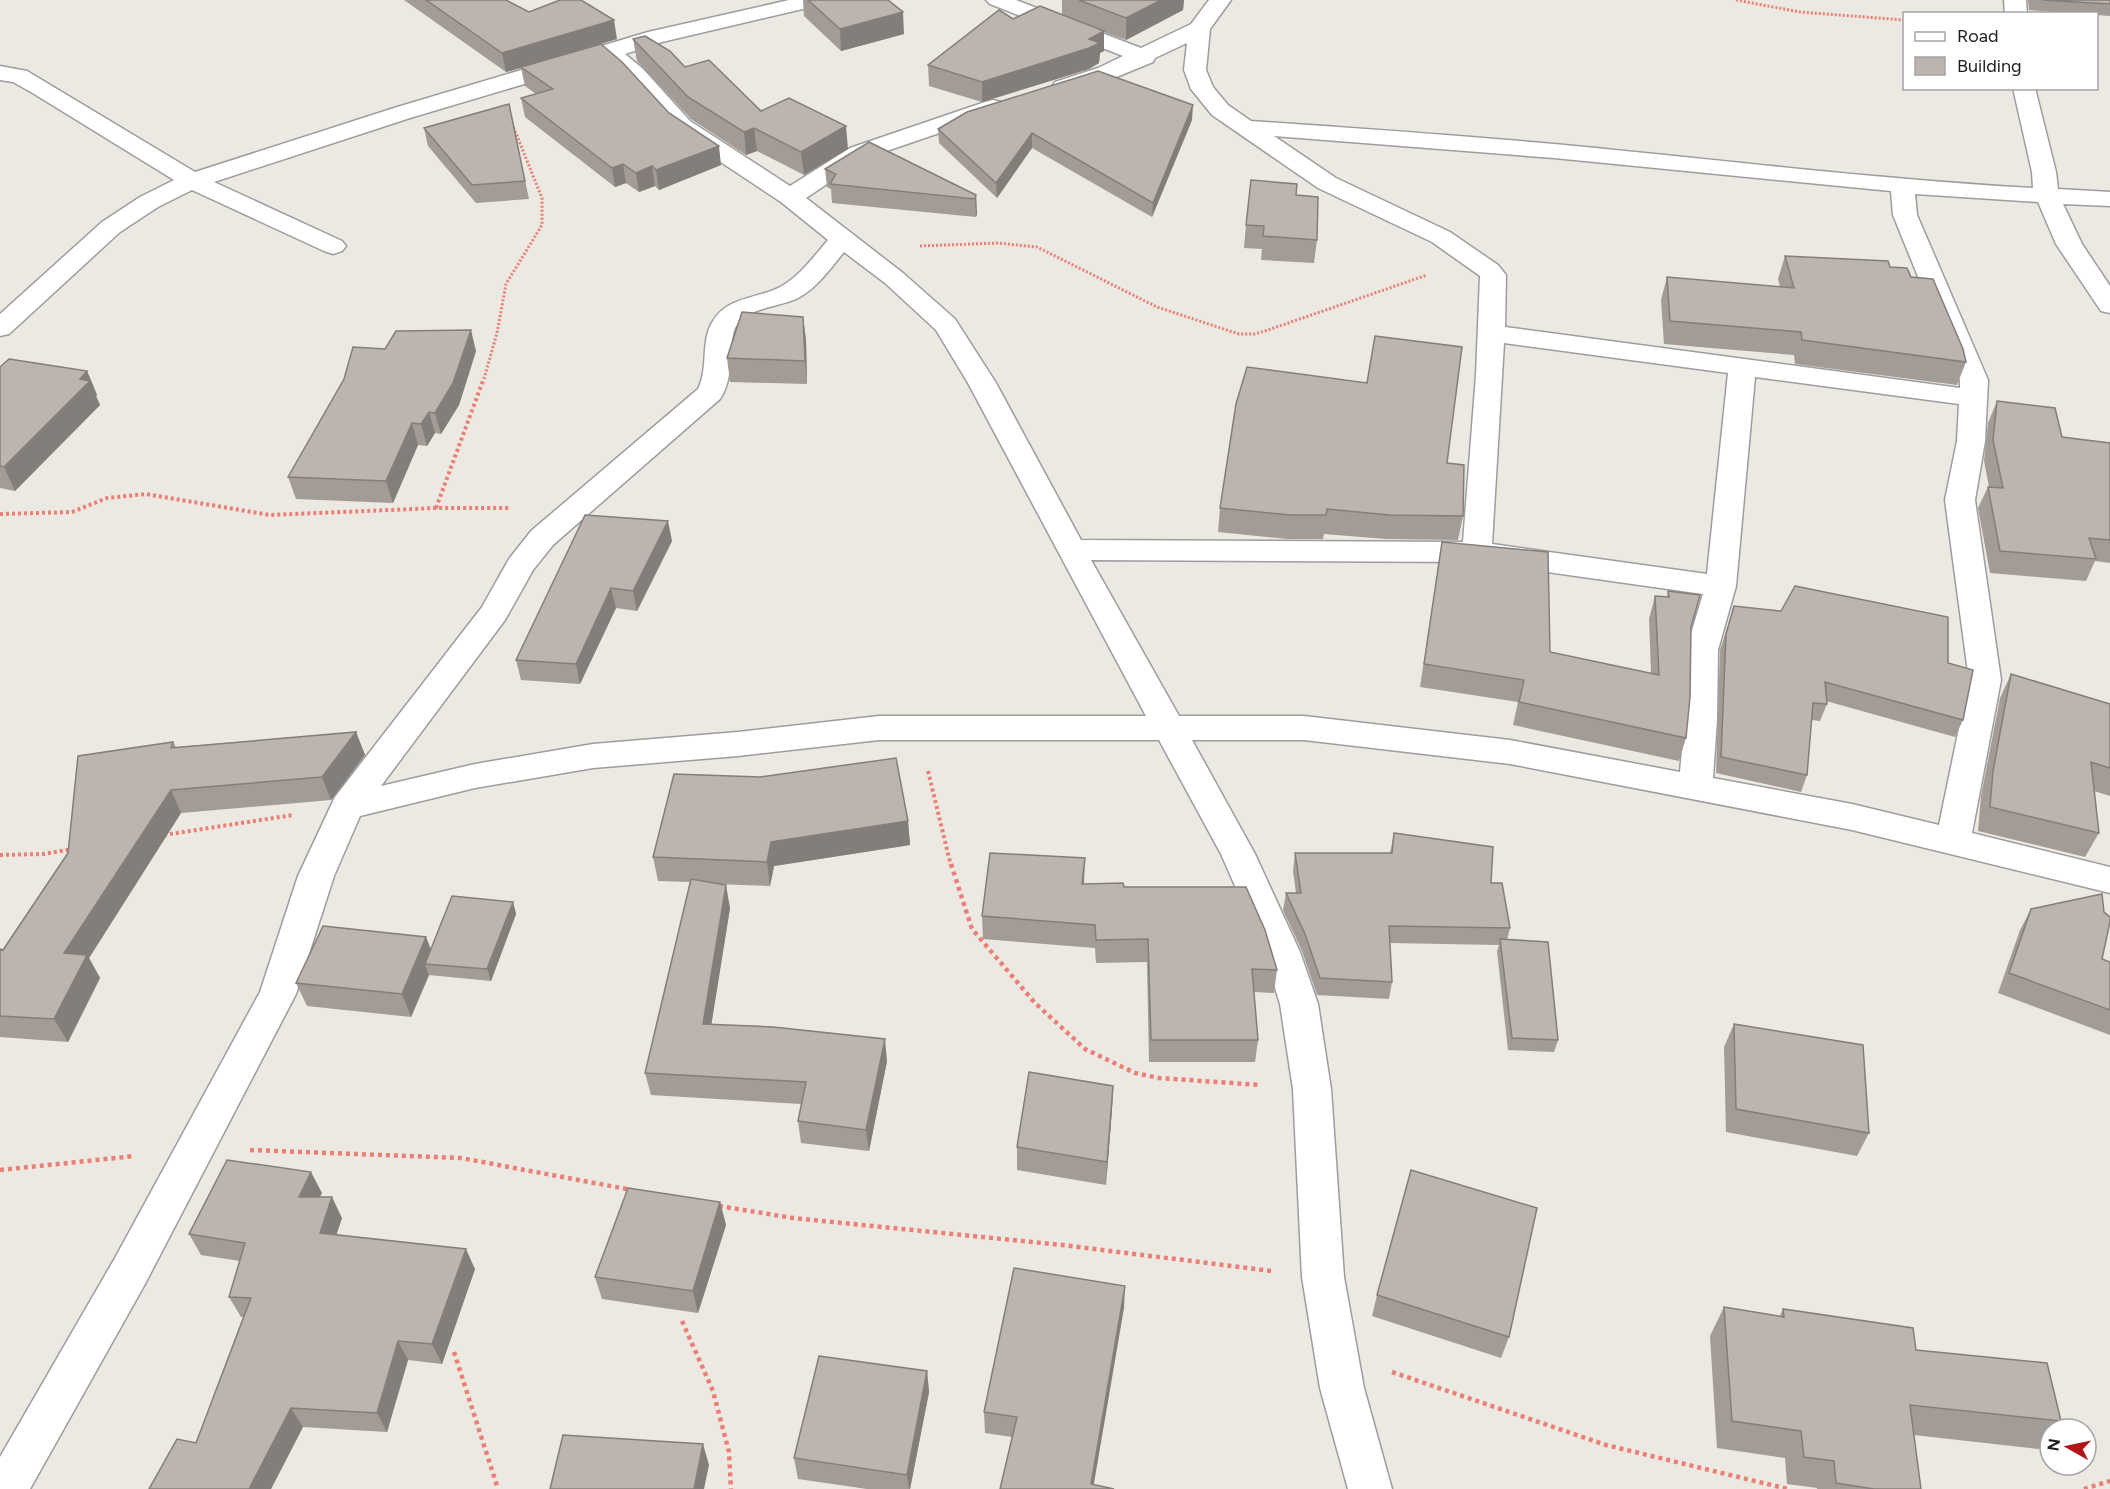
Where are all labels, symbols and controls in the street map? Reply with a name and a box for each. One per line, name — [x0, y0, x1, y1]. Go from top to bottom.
legend — [1903, 12, 2098, 90]
text: Road — [1957, 25, 1998, 47]
text: Building — [1957, 55, 2022, 77]
north arrow — [2038, 1417, 2098, 1477]
text: N — [2043, 1437, 2064, 1452]

